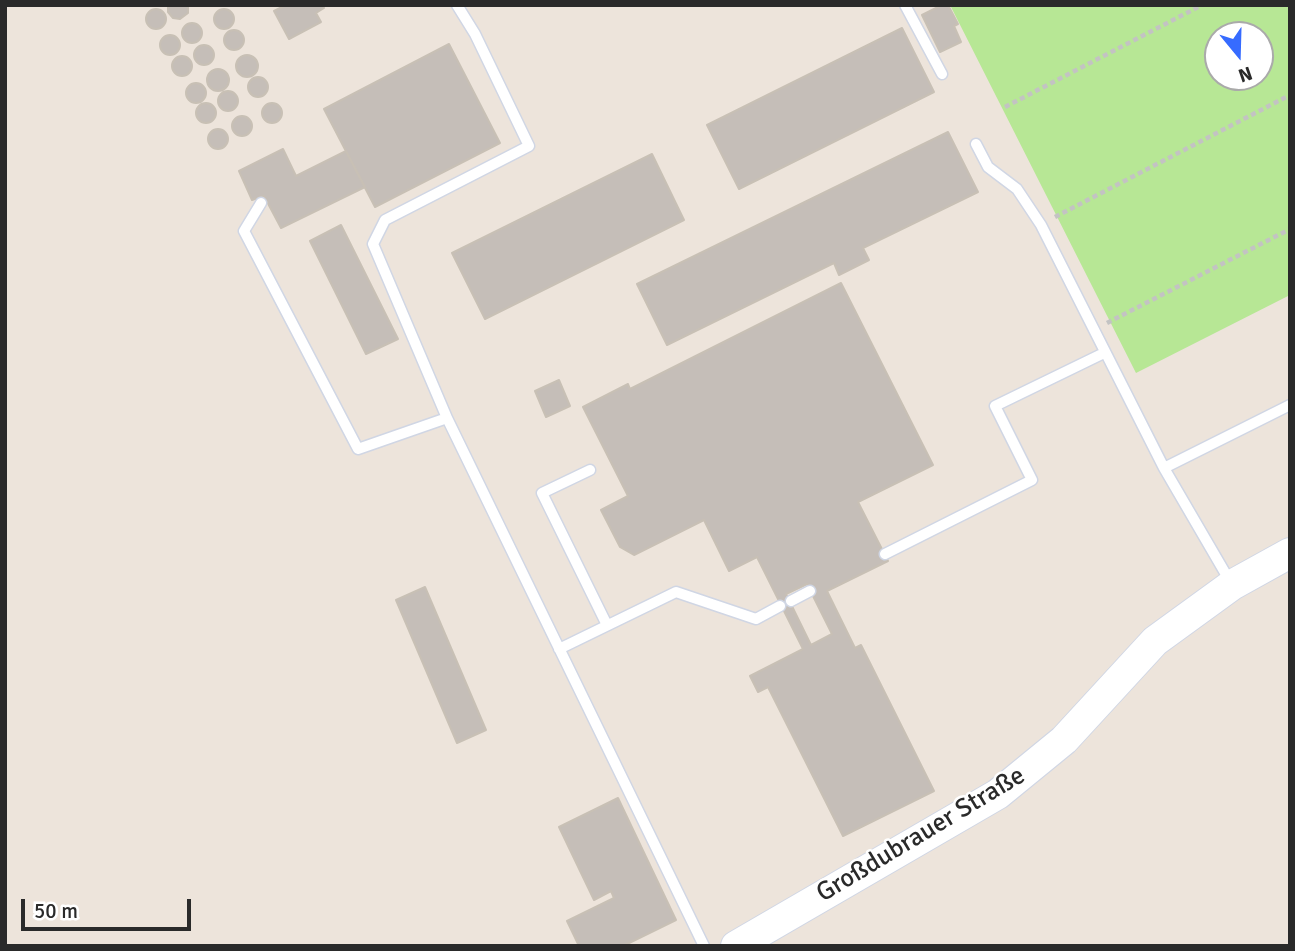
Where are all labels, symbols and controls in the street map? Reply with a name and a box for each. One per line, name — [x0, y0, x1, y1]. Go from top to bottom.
north arrow — [1204, 21, 1274, 91]
text: N — [1235, 60, 1255, 87]
street label: Großdubrauer Straße — [811, 760, 1031, 910]
scale bar — [24, 884, 194, 928]
text: 50 m — [34, 898, 78, 924]

